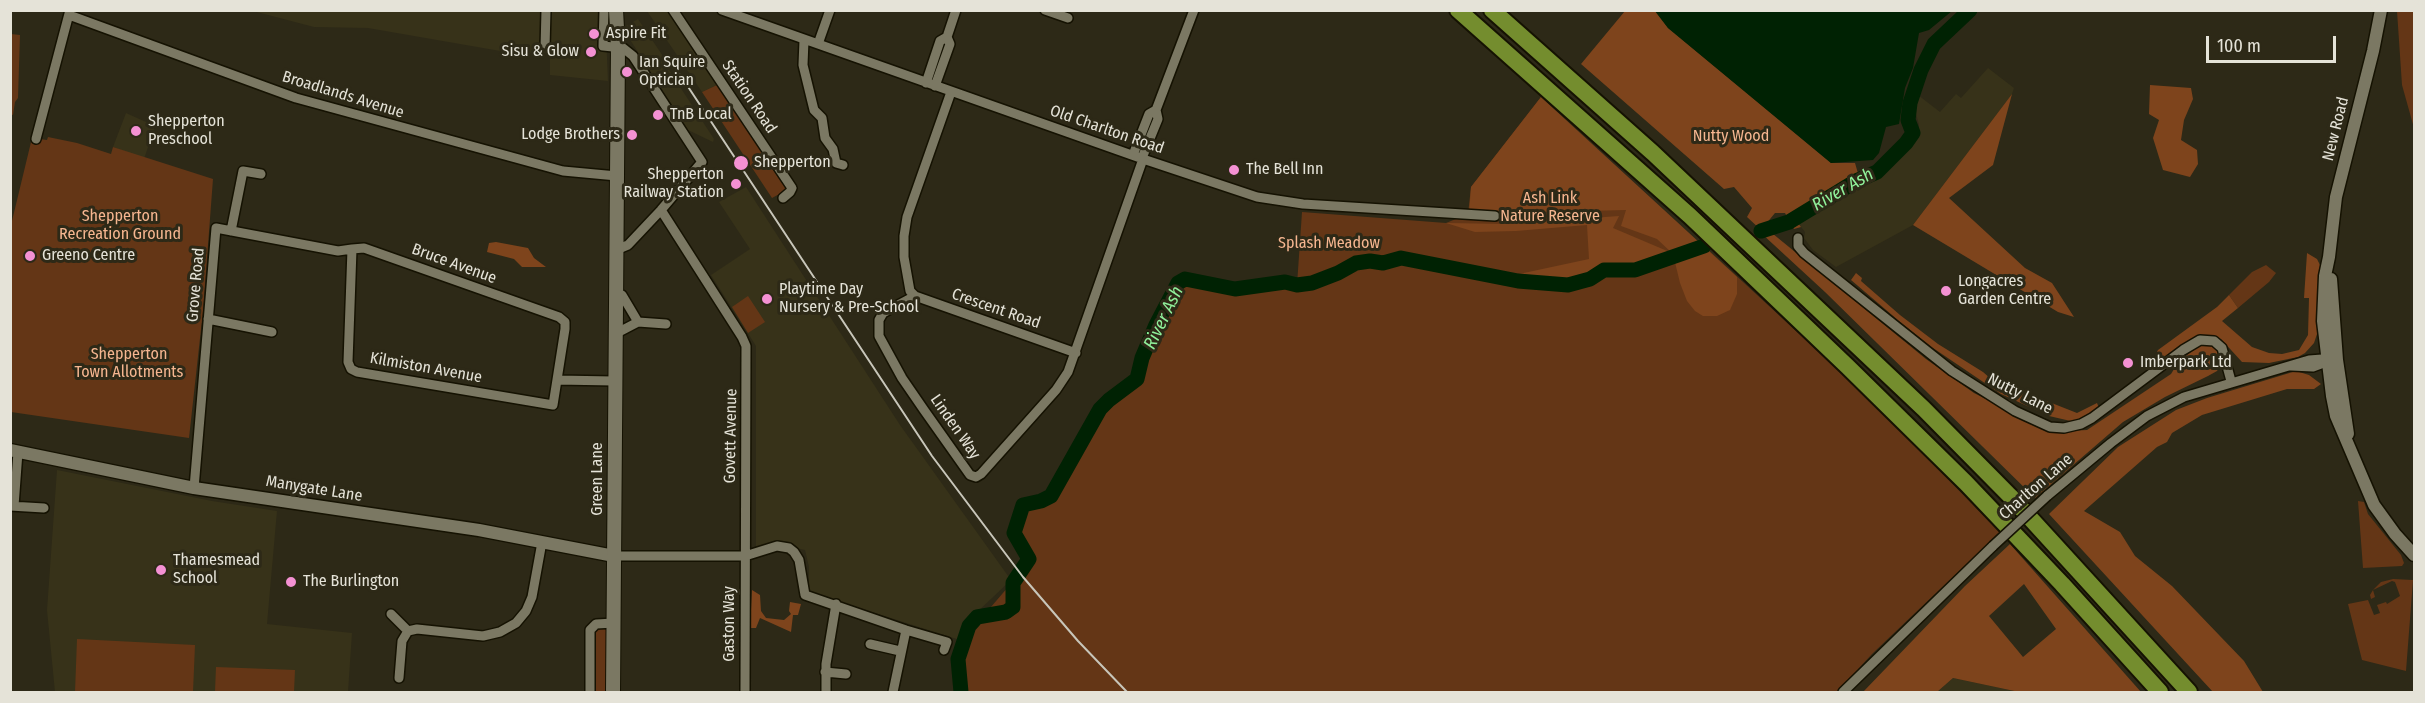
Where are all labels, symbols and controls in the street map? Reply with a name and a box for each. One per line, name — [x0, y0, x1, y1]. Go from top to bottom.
place label: Aspire Fit — [606, 24, 666, 44]
scale bar — [2209, 24, 2340, 62]
marker: Aspire Fit — [587, 27, 601, 41]
text: 100 m — [2217, 35, 2261, 57]
place label: Sisu & Glow — [501, 42, 579, 62]
marker: Sisu & Glow — [584, 45, 598, 59]
place label: Ian Squire Optician — [639, 53, 705, 91]
street label: Station Road — [718, 57, 780, 137]
marker: Ian Squire Optician — [620, 65, 634, 79]
street label: Broadlands Avenue — [280, 67, 406, 123]
street label: New Road — [2319, 95, 2353, 163]
street label: Old Charlton Road — [1047, 101, 1167, 159]
place label: TnB Local — [670, 105, 732, 125]
marker: TnB Local — [651, 108, 665, 122]
place label: Shepperton Preschool — [148, 112, 225, 150]
marker: Shepperton Preschool — [129, 124, 143, 138]
place label: Lodge Brothers — [521, 125, 620, 145]
park label: Nutty Wood — [1693, 127, 1769, 147]
marker: Lodge Brothers — [625, 128, 639, 142]
place label: Shepperton — [754, 153, 831, 173]
marker: Shepperton — [732, 154, 750, 172]
place label: The Bell Inn — [1246, 160, 1323, 180]
marker: The Bell Inn — [1227, 163, 1241, 177]
water label: River Ash — [1808, 164, 1878, 216]
place label: Shepperton Railway Station — [624, 165, 724, 203]
marker: Shepperton Railway Station — [729, 177, 743, 191]
park label: Ash Link Nature Reserve — [1500, 189, 1600, 227]
park label: Shepperton Recreation Ground — [59, 207, 181, 245]
park label: Splash Meadow — [1278, 234, 1380, 254]
street label: Bruce Avenue — [409, 240, 499, 288]
place label: Greeno Centre — [42, 246, 135, 266]
street label: Grove Road — [183, 247, 209, 323]
marker: Greeno Centre — [23, 249, 37, 263]
place label: Longacres Garden Centre — [1958, 272, 2051, 310]
place label: Playtime Day Nursery & Pre-School — [779, 280, 919, 318]
water label: River Ash — [1140, 283, 1188, 353]
marker: Longacres Garden Centre — [1939, 284, 1953, 298]
street label: Crescent Road — [949, 285, 1043, 333]
marker: Playtime Day Nursery & Pre-School — [760, 292, 774, 306]
park label: Shepperton Town Allotments — [75, 345, 183, 383]
street label: Kilmiston Avenue — [368, 349, 484, 387]
place label: Imberpark Ltd — [2140, 353, 2232, 373]
marker: Imberpark Ltd — [2121, 356, 2135, 370]
street label: Nutty Lane — [1984, 369, 2056, 419]
street label: Govett Avenue — [721, 388, 741, 484]
street label: Linden Way — [926, 391, 984, 463]
street label: Green Lane — [588, 442, 608, 516]
street label: Charlton Lane — [1995, 450, 2077, 524]
street label: Manygate Lane — [264, 472, 364, 506]
place label: Thamesmead School — [173, 551, 260, 589]
marker: Thamesmead School — [154, 563, 168, 577]
place label: The Burlington — [303, 572, 399, 592]
marker: The Burlington — [284, 575, 298, 589]
street label: Gaston Way — [720, 586, 740, 662]

